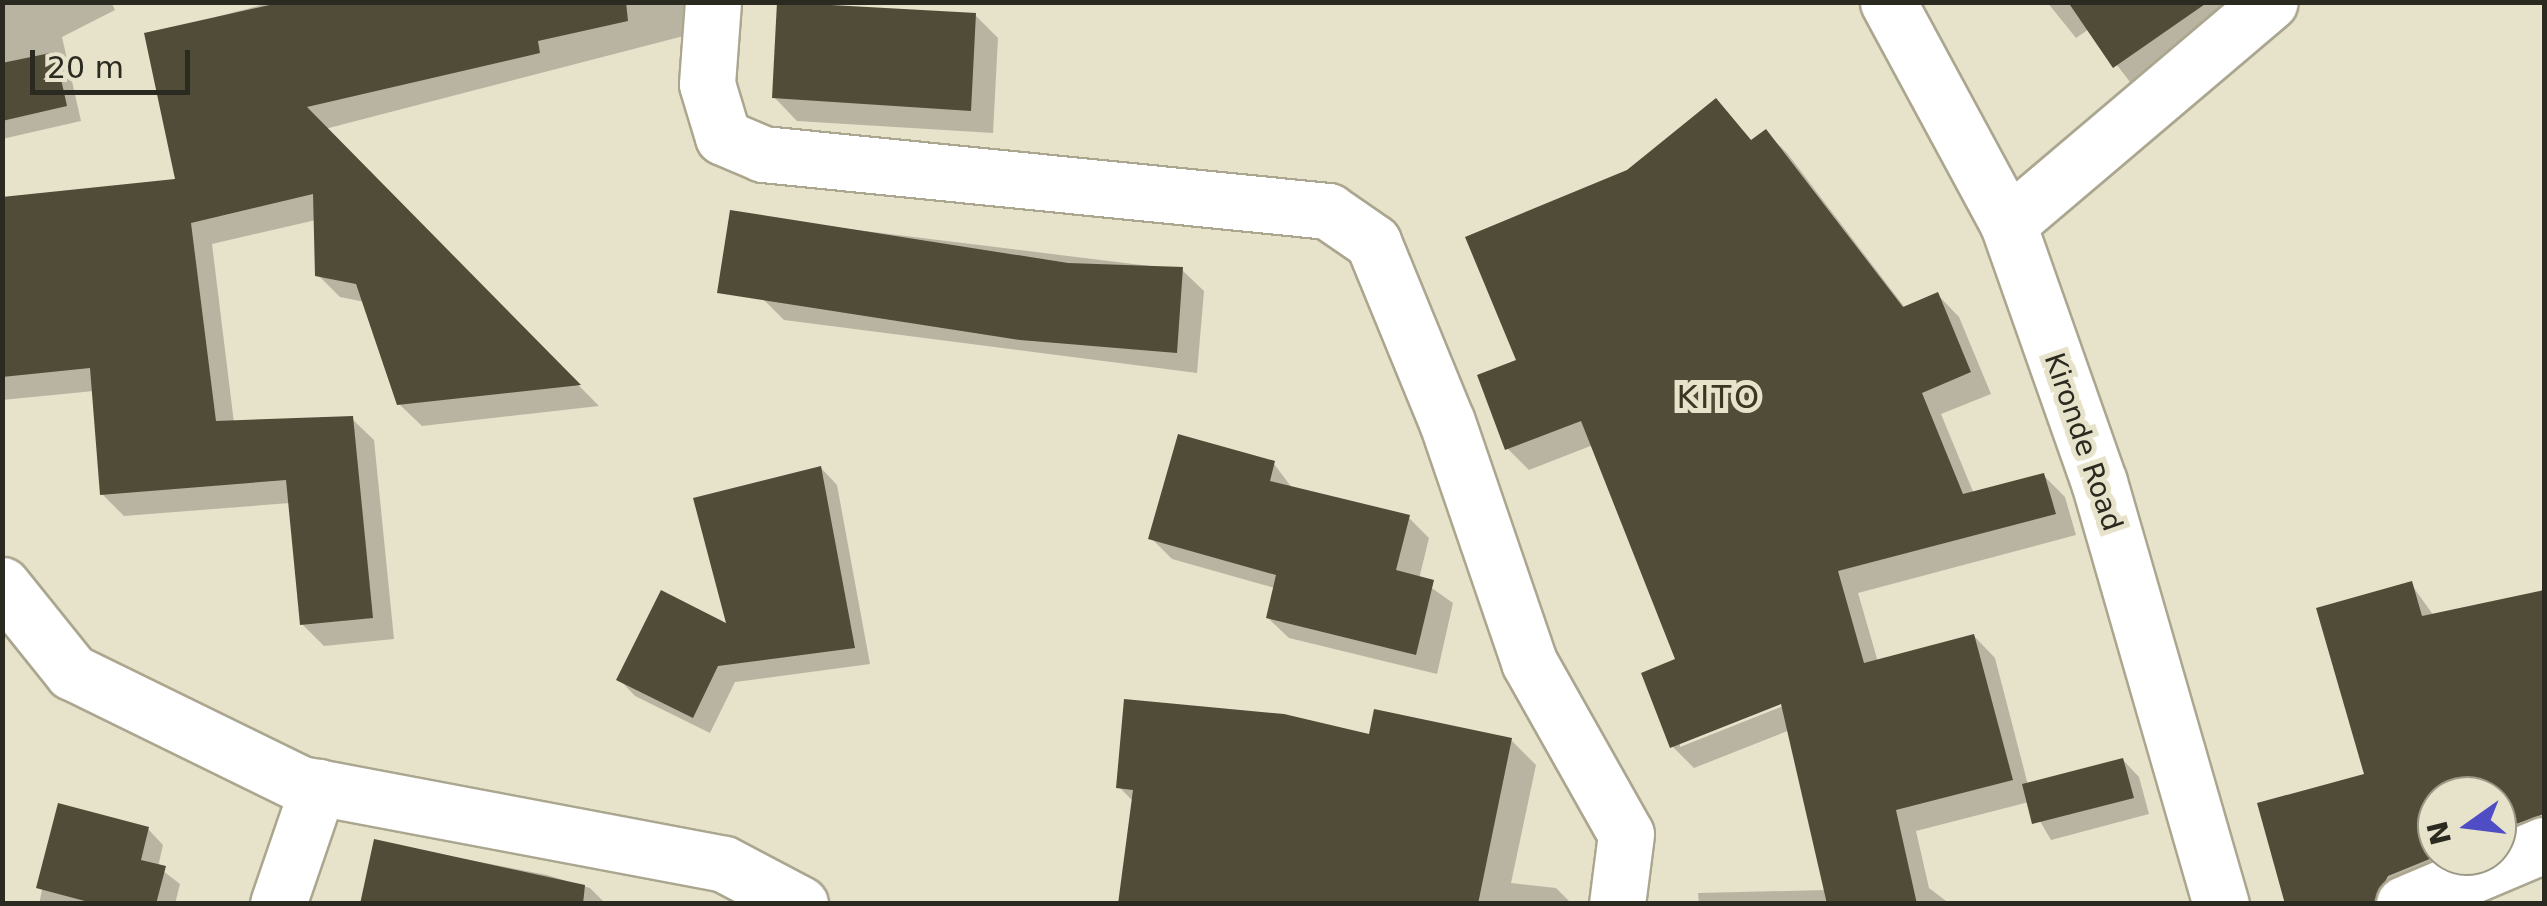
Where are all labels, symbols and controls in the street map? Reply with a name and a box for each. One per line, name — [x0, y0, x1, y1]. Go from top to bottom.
scale bar — [35, 30, 195, 92]
text: 20 m — [47, 50, 124, 85]
street label: Kironde Road — [2037, 349, 2129, 535]
district label: KITO — [1676, 378, 1762, 416]
north arrow — [2417, 776, 2517, 876]
text: N — [2421, 818, 2458, 848]

